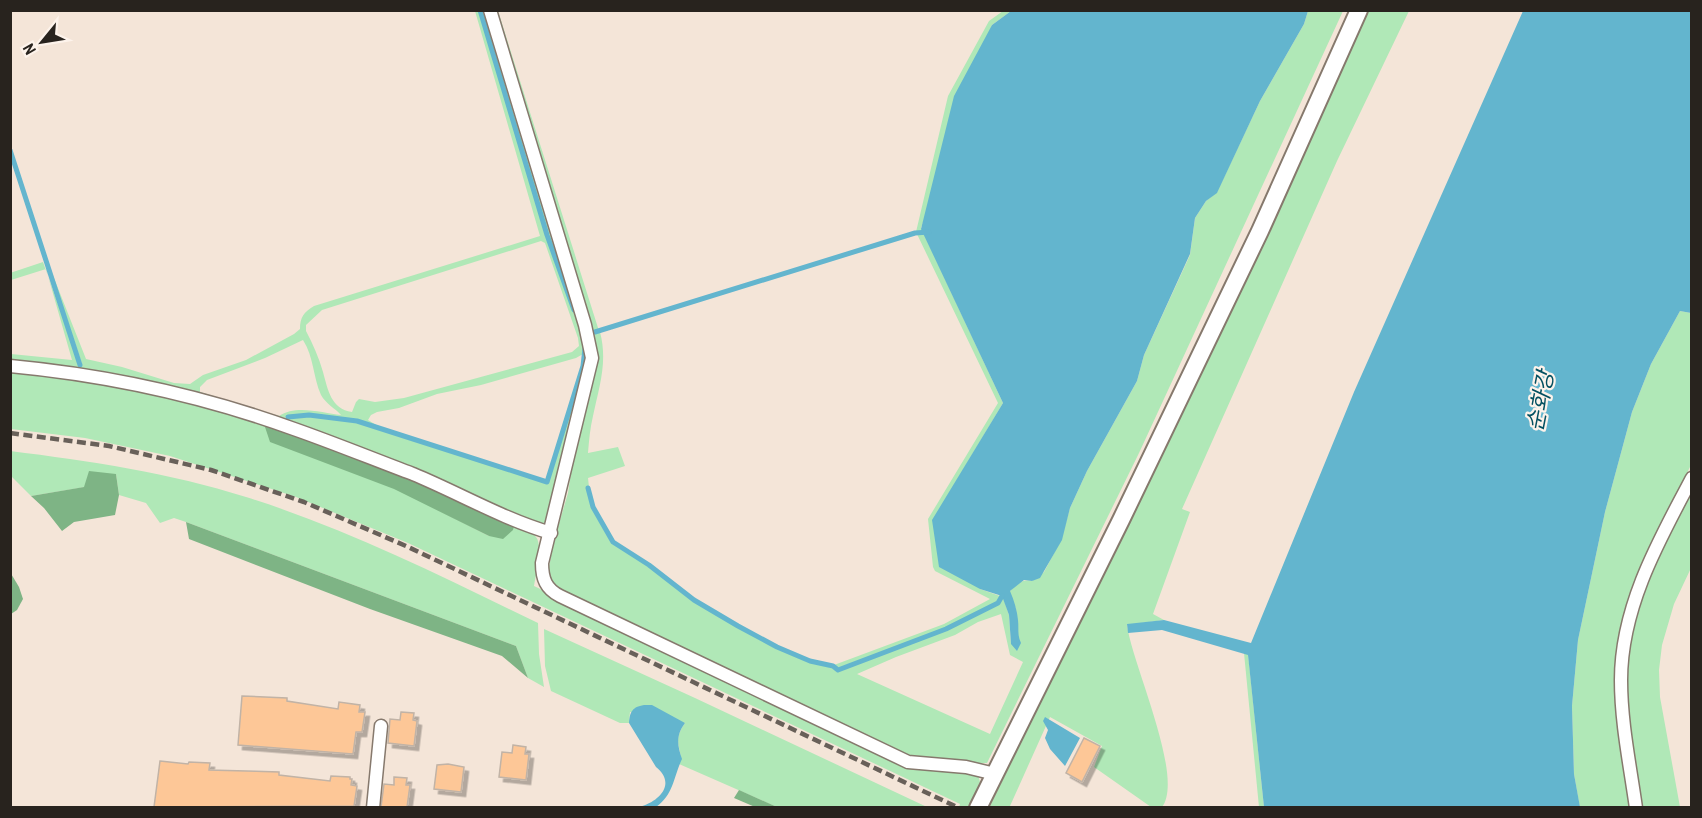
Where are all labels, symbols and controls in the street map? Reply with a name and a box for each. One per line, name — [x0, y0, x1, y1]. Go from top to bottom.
north arrow — [12, 12, 72, 72]
text: N — [17, 40, 41, 59]
water label: 순화강 — [1519, 366, 1561, 434]

